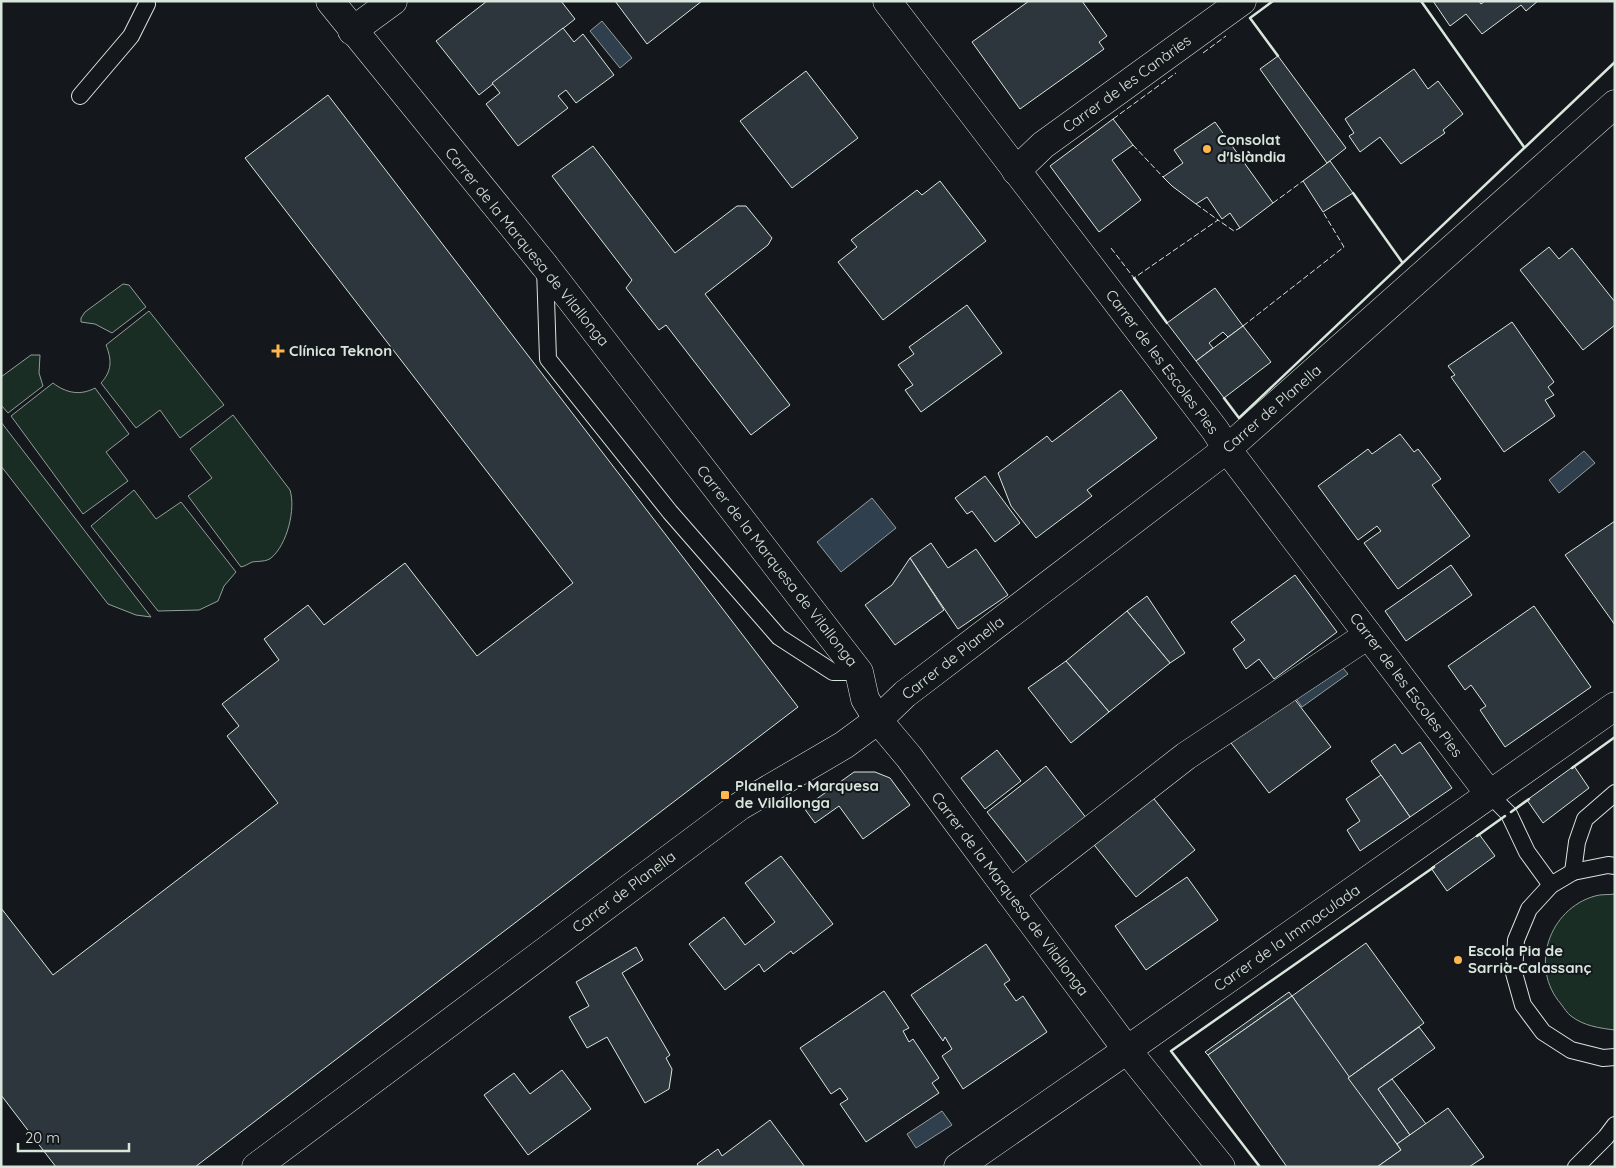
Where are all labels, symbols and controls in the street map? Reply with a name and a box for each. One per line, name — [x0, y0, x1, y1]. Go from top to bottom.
street label: Carrer de les Canàries — [1059, 31, 1195, 137]
place label: Consolat d'Islàndia — [1217, 130, 1286, 166]
street label: Carrer de la Marquesa de Vilallonga — [441, 143, 614, 350]
marker: Consolat d'Islàndia — [1201, 143, 1213, 155]
street label: Carrer de les Escoles Pies — [1102, 286, 1223, 438]
place label: Clínica Teknon — [289, 341, 392, 360]
marker: Clínica Teknon — [271, 344, 285, 358]
street label: Carrer de Planella — [1218, 361, 1325, 457]
street label: Carrer de la Marquesa de Vilallonga — [693, 461, 862, 670]
street label: Carrer de les Escoles Pies — [1346, 609, 1467, 761]
street label: Carrer de Planella — [898, 612, 1008, 703]
place label: Planella - Marquesa de Vilallonga — [735, 776, 879, 812]
street label: Carrer de la Marquesa de Vilallonga — [927, 788, 1093, 999]
marker: Planella - Marquesa de Vilallonga — [719, 789, 731, 801]
street label: Carrer de Planella — [568, 846, 679, 937]
street label: Carrer de la Immaculada — [1210, 880, 1363, 995]
place label: Escola Pia de Sarrià-Calassanç — [1468, 941, 1592, 977]
marker: Escola Pia de Sarrià-Calassanç — [1452, 954, 1464, 966]
scale bar — [18, 1120, 129, 1152]
text: 20 m — [25, 1128, 60, 1147]

